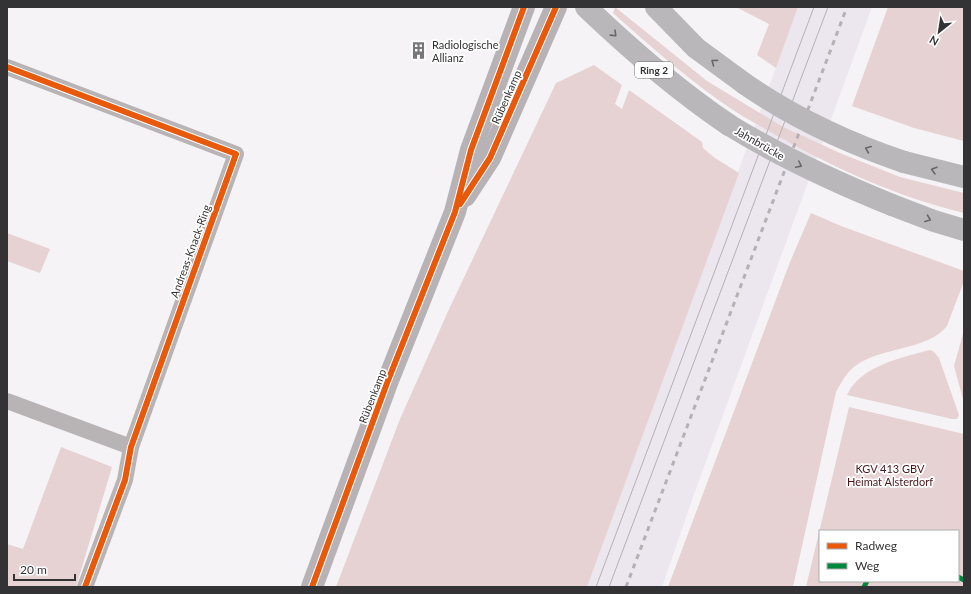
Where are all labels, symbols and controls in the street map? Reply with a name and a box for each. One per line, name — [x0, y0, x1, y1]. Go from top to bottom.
north arrow — [919, 12, 959, 52]
one-way arrow — [609, 29, 617, 37]
text: N — [927, 33, 941, 49]
place label: Radiologische Allianz — [432, 38, 499, 64]
building icon: Radiologische Allianz — [409, 40, 429, 60]
one-way arrow — [711, 60, 718, 67]
road number: Ring 2 — [635, 62, 673, 78]
street label: Rübenkamp — [488, 68, 524, 126]
street label: Jahnbrücke — [733, 124, 787, 162]
one-way arrow — [864, 145, 871, 153]
one-way arrow — [795, 160, 802, 167]
one-way arrow — [931, 166, 938, 175]
street label: Andreas-Knack-Ring — [167, 202, 213, 300]
one-way arrow — [924, 214, 931, 222]
street label: Rübenkamp — [356, 367, 388, 425]
park label: KGV 413 GBV Heimat Alsterdorf — [847, 462, 933, 488]
legend — [819, 530, 959, 582]
text: Radweg — [855, 538, 897, 553]
scale bar — [14, 556, 75, 582]
text: Weg — [855, 558, 879, 573]
text: 20 m — [20, 562, 47, 577]

